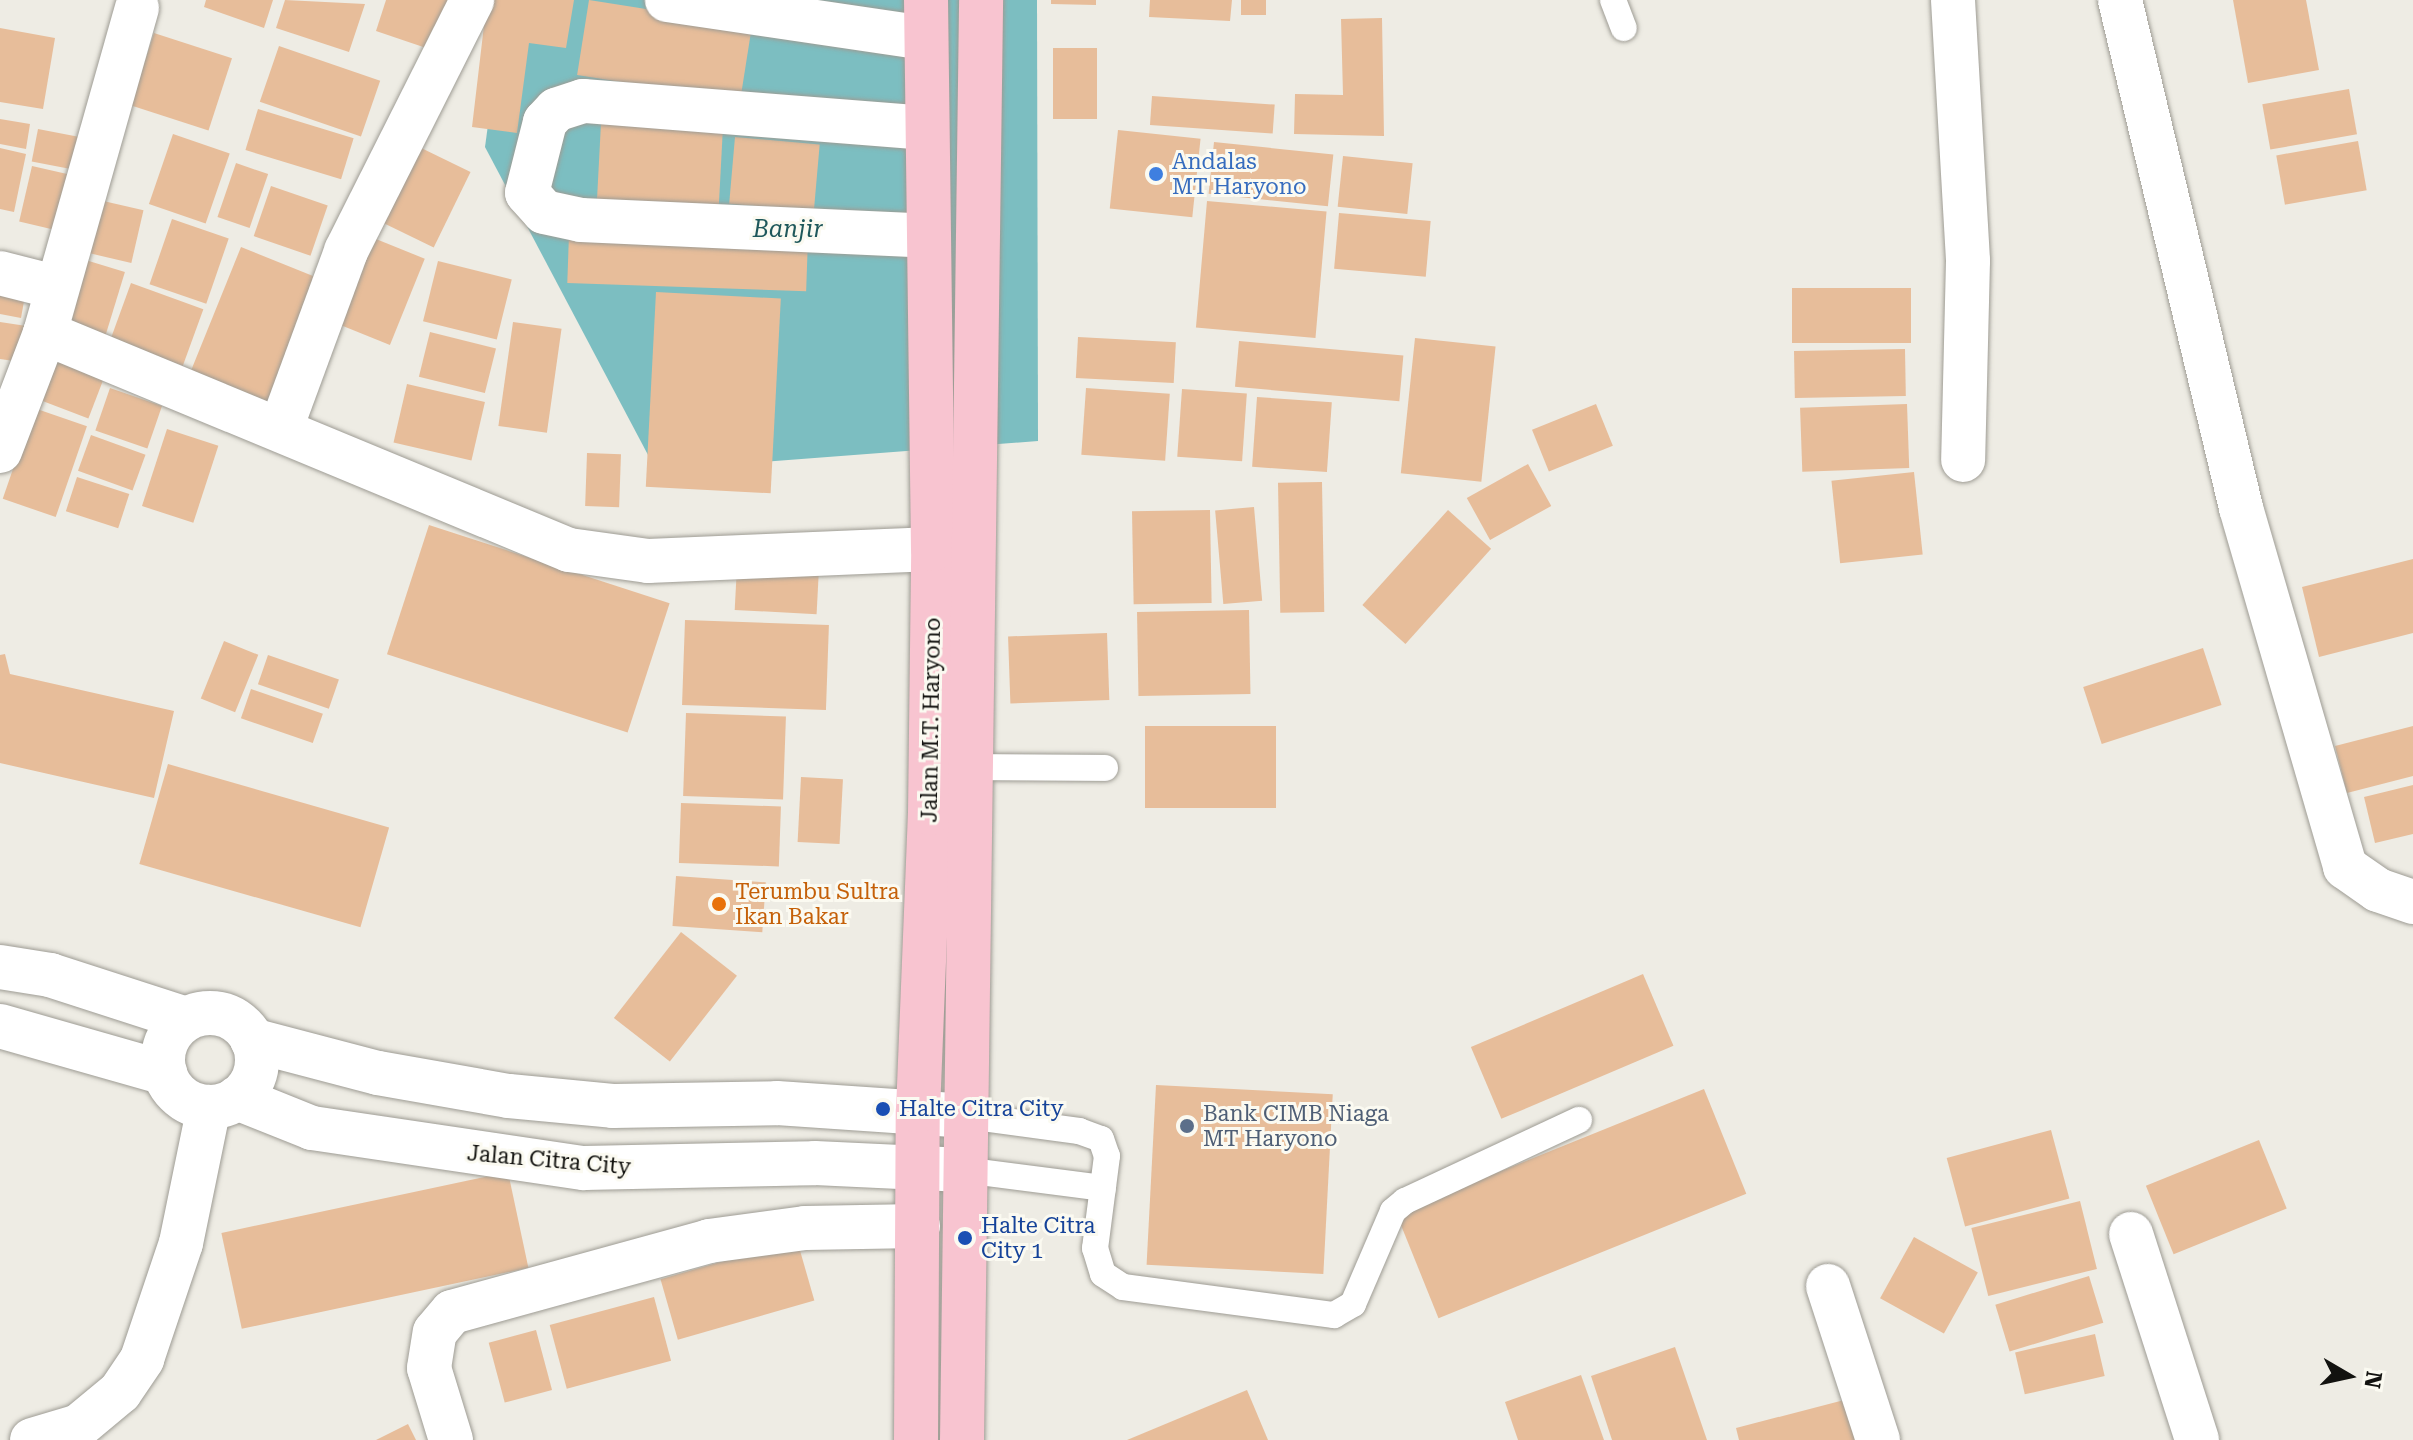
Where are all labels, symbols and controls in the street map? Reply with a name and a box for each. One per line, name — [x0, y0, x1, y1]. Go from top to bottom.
place label: Andalas MT Haryono — [1172, 148, 1307, 200]
marker: Andalas MT Haryono — [1147, 165, 1165, 183]
water label: Banjir — [753, 216, 823, 244]
street label: Jalan M.T. Haryono — [916, 617, 946, 823]
place label: Terumbu Sultra Ikan Bakar — [735, 878, 900, 930]
marker: Terumbu Sultra Ikan Bakar — [710, 895, 728, 913]
place label: Halte Citra City — [899, 1096, 1063, 1122]
marker: Halte Citra City — [874, 1100, 892, 1118]
place label: Bank CIMB Niaga MT Haryono — [1203, 1100, 1389, 1152]
marker: Bank CIMB Niaga MT Haryono — [1178, 1117, 1196, 1135]
street label: Jalan Citra City — [466, 1140, 632, 1180]
place label: Halte Citra City 1 — [981, 1212, 1095, 1264]
marker: Halte Citra City 1 — [956, 1229, 974, 1247]
north arrow — [2309, 1336, 2389, 1416]
text: N — [2360, 1369, 2387, 1390]

